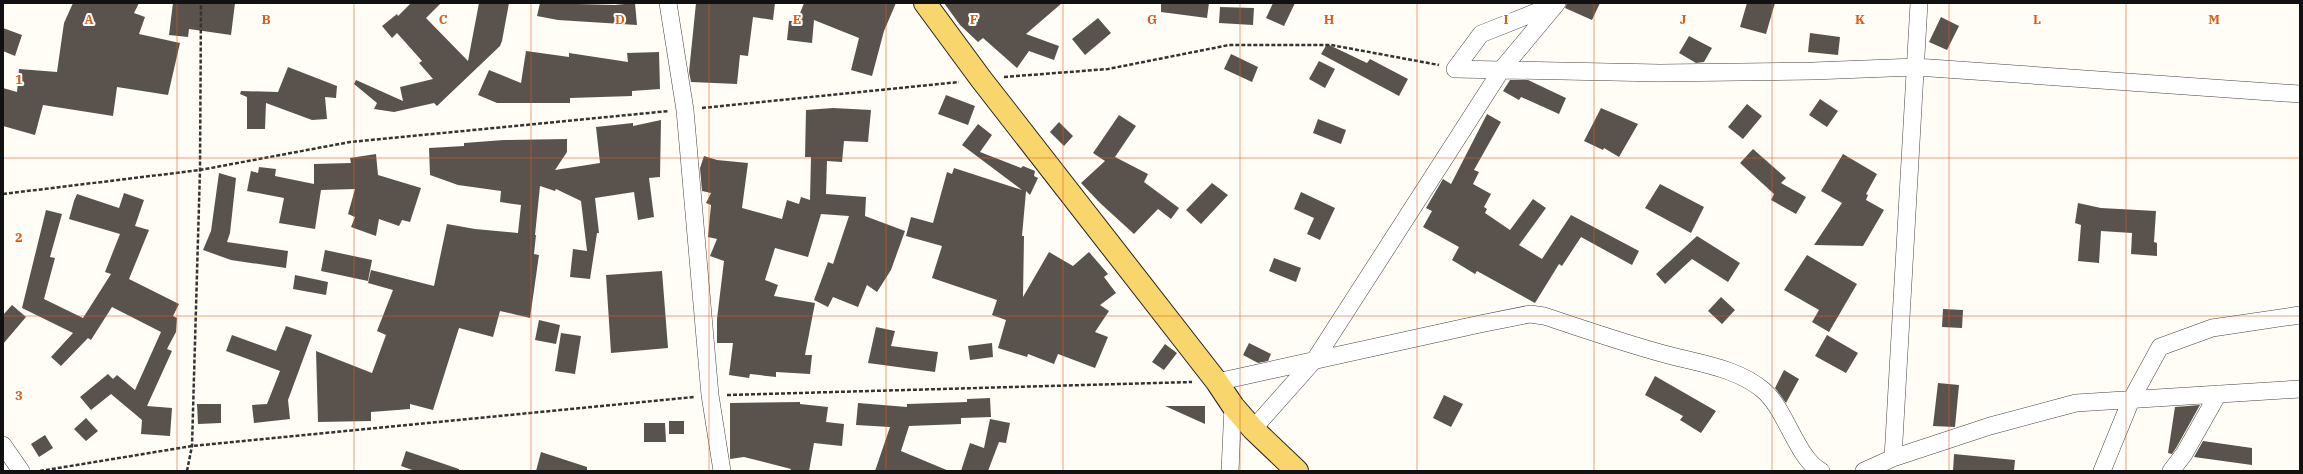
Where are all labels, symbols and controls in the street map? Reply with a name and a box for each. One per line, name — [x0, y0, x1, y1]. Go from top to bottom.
text: A — [84, 11, 94, 28]
text: B — [261, 11, 271, 28]
text: C — [439, 11, 448, 28]
text: D — [615, 11, 625, 28]
text: E — [793, 11, 801, 28]
text: F — [970, 11, 978, 28]
text: G — [1147, 11, 1157, 28]
text: H — [1324, 11, 1335, 28]
text: I — [1504, 11, 1509, 28]
text: J — [1680, 11, 1687, 28]
text: K — [1855, 11, 1865, 28]
text: L — [2033, 11, 2041, 28]
text: M — [2208, 11, 2220, 28]
text: 1 — [15, 71, 23, 88]
text: 2 — [15, 229, 23, 246]
text: 3 — [15, 387, 23, 404]

